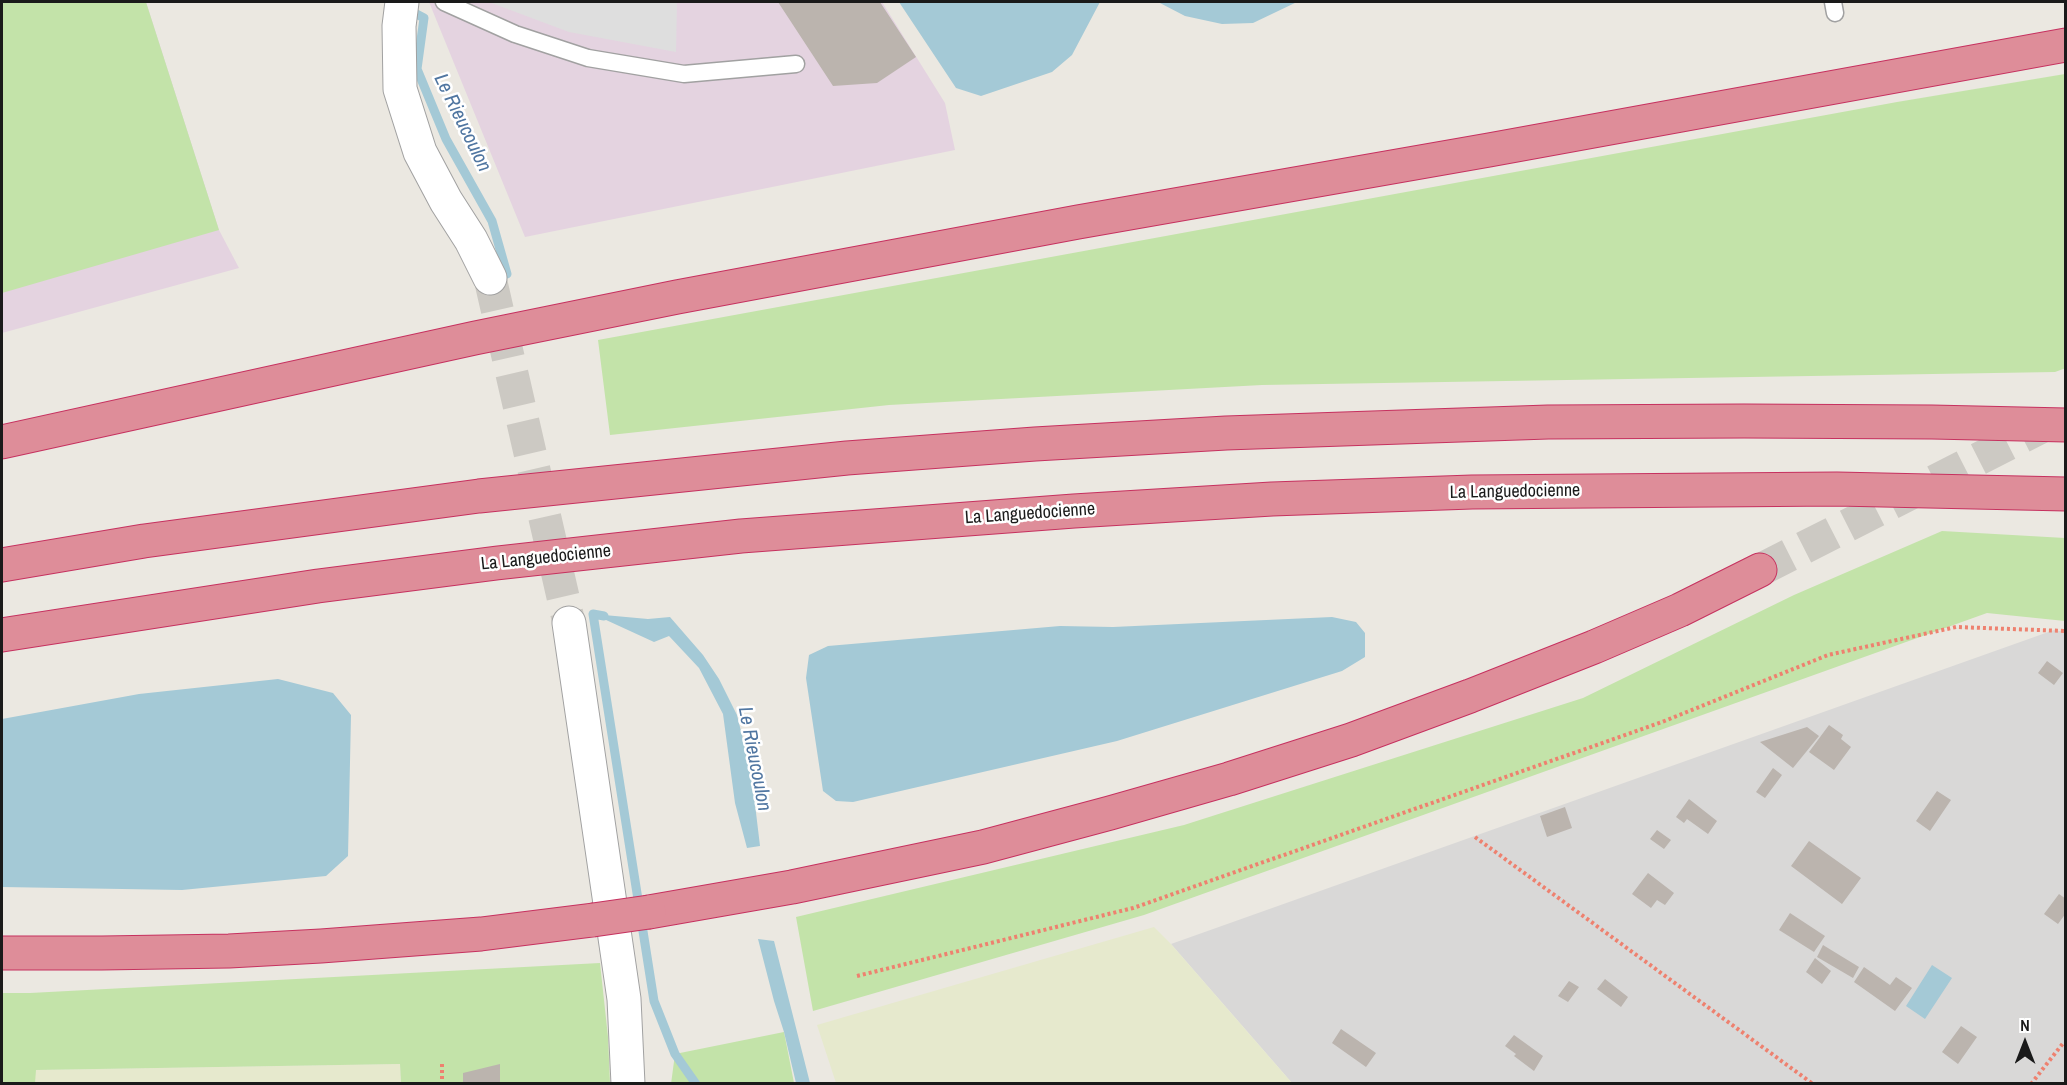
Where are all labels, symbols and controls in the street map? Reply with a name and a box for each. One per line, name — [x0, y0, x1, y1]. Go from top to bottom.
water label: Le Rieucoulon — [428, 70, 496, 176]
street label: La Languedocienne — [1450, 480, 1580, 504]
street label: La Languedocienne — [964, 499, 1096, 529]
street label: La Languedocienne — [480, 540, 612, 576]
water label: Le Rieucoulon — [732, 705, 776, 813]
north arrow — [1995, 1013, 2055, 1073]
text: N — [2020, 1014, 2030, 1036]

